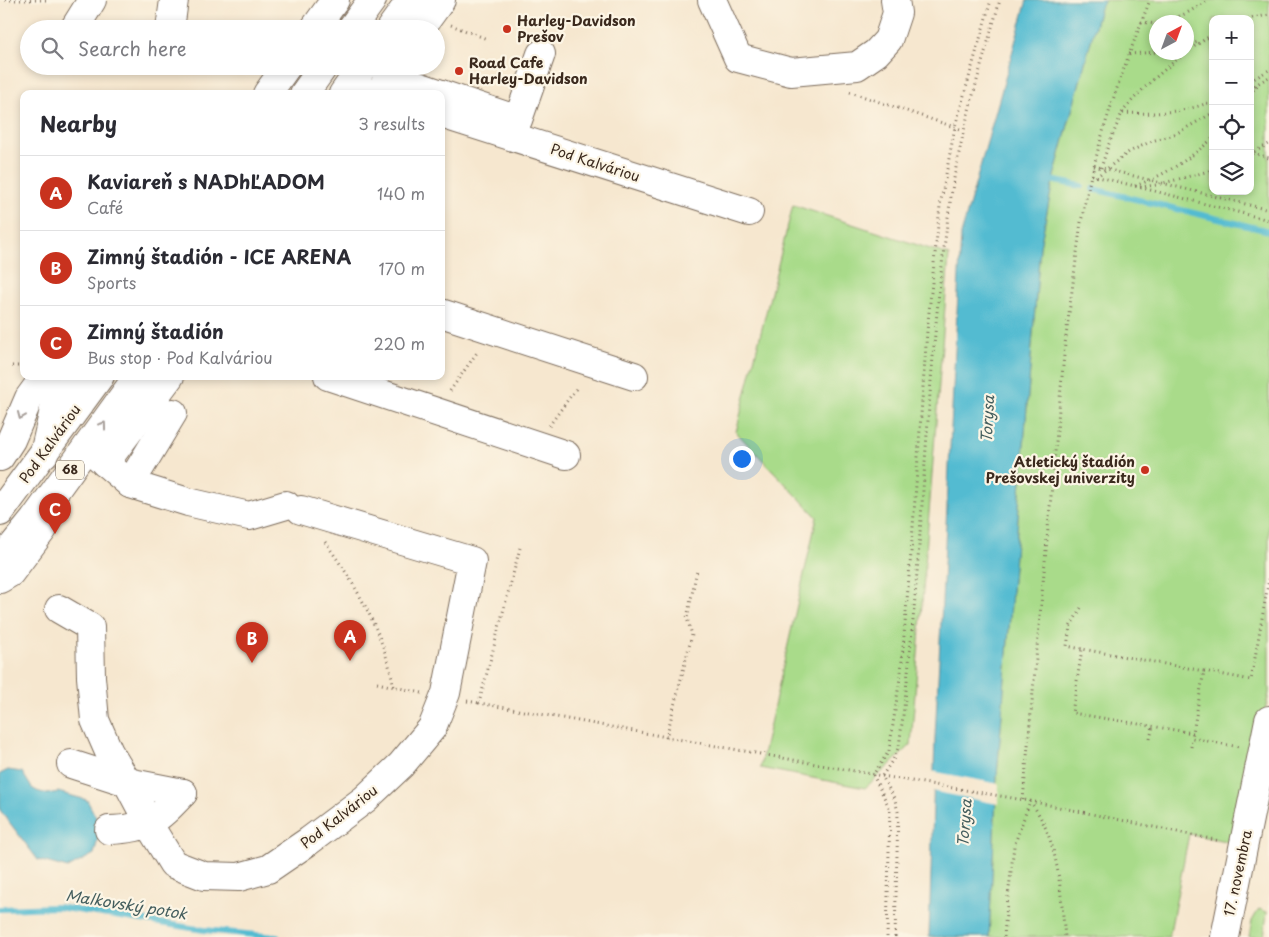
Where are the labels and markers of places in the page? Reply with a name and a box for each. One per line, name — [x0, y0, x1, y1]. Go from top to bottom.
place label: Harley-Davidson Prešov — [517, 10, 636, 47]
marker: Harley-Davidson Prešov — [501, 23, 513, 35]
place label: Road Cafe Harley-Davidson — [469, 52, 588, 89]
marker: Road Cafe Harley-Davidson — [453, 65, 465, 77]
place label: Atletický štadión Prešovskej univerzity — [985, 451, 1135, 488]
marker: Atletický štadión Prešovskej univerzity — [1139, 464, 1151, 476]
pin: C — [39, 493, 71, 534]
pin: A — [334, 620, 366, 661]
pin: B — [236, 622, 268, 663]

